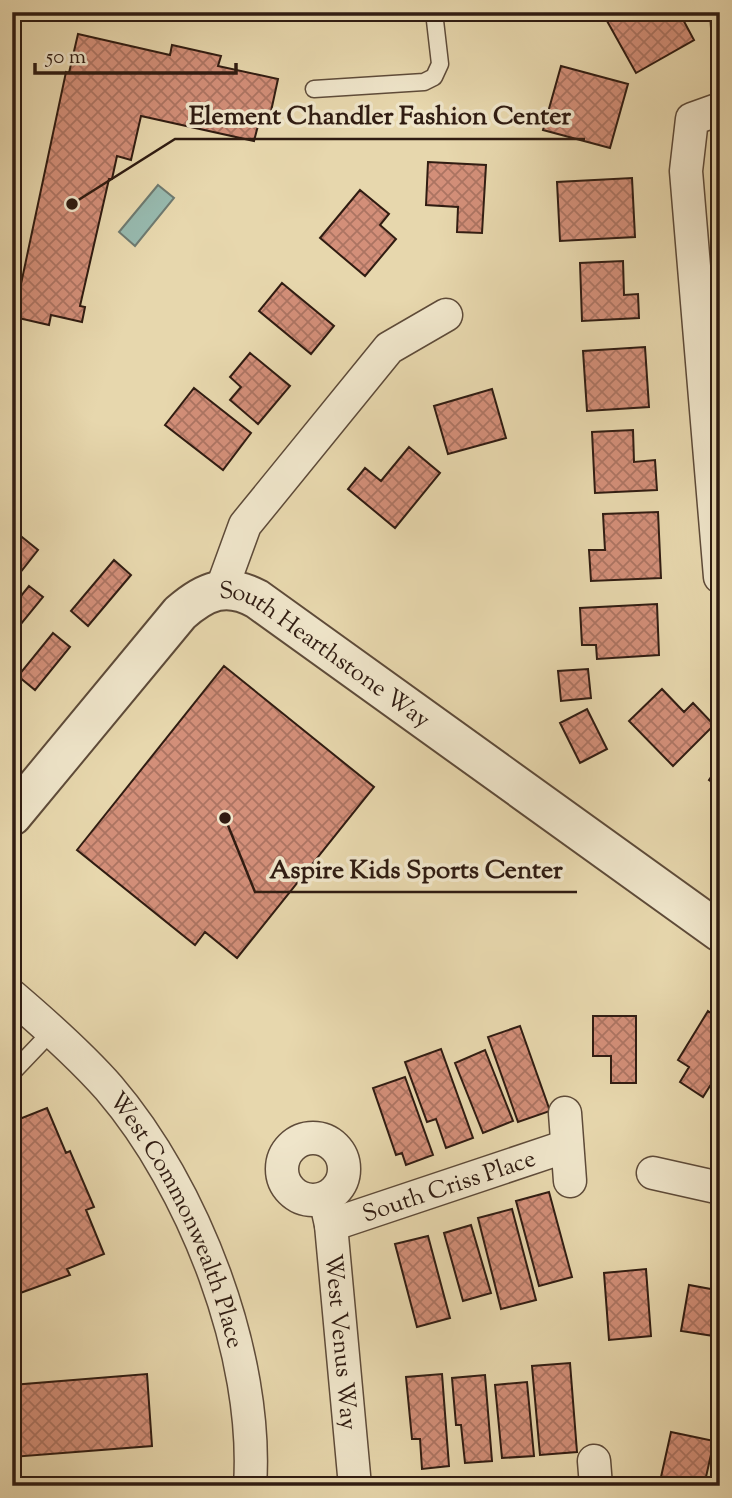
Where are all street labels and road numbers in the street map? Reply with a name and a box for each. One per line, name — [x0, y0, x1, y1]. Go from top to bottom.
street label: South Hearthstone Way — [219, 575, 437, 737]
street label: West Commonwealth Place — [100, 1085, 251, 1352]
street label: South Criss Place — [358, 1143, 540, 1232]
street label: West Venus Way — [315, 1252, 365, 1432]

